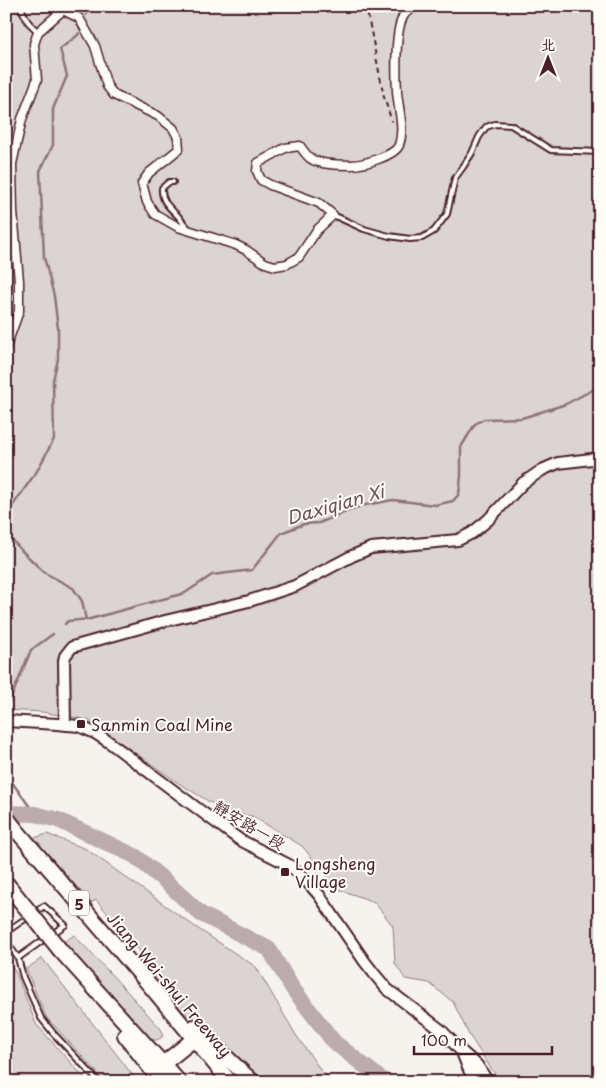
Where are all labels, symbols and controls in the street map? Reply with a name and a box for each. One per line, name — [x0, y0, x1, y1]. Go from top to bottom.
north arrow — [524, 32, 574, 82]
text: 北 — [541, 34, 555, 55]
water label: Daxiqian Xi — [283, 476, 390, 531]
place label: Sanmin Coal Mine — [91, 712, 233, 736]
marker: Sanmin Coal Mine — [75, 718, 87, 730]
street label: 靜安路一段 — [210, 793, 290, 855]
place label: Longsheng Village — [295, 851, 376, 893]
marker: Longsheng Village — [279, 866, 291, 878]
road number: 5 — [69, 890, 89, 916]
street label: Jiang Wei-shui Freeway — [102, 906, 238, 1062]
scale bar — [414, 1023, 551, 1055]
text: 100 m — [421, 1028, 467, 1051]

